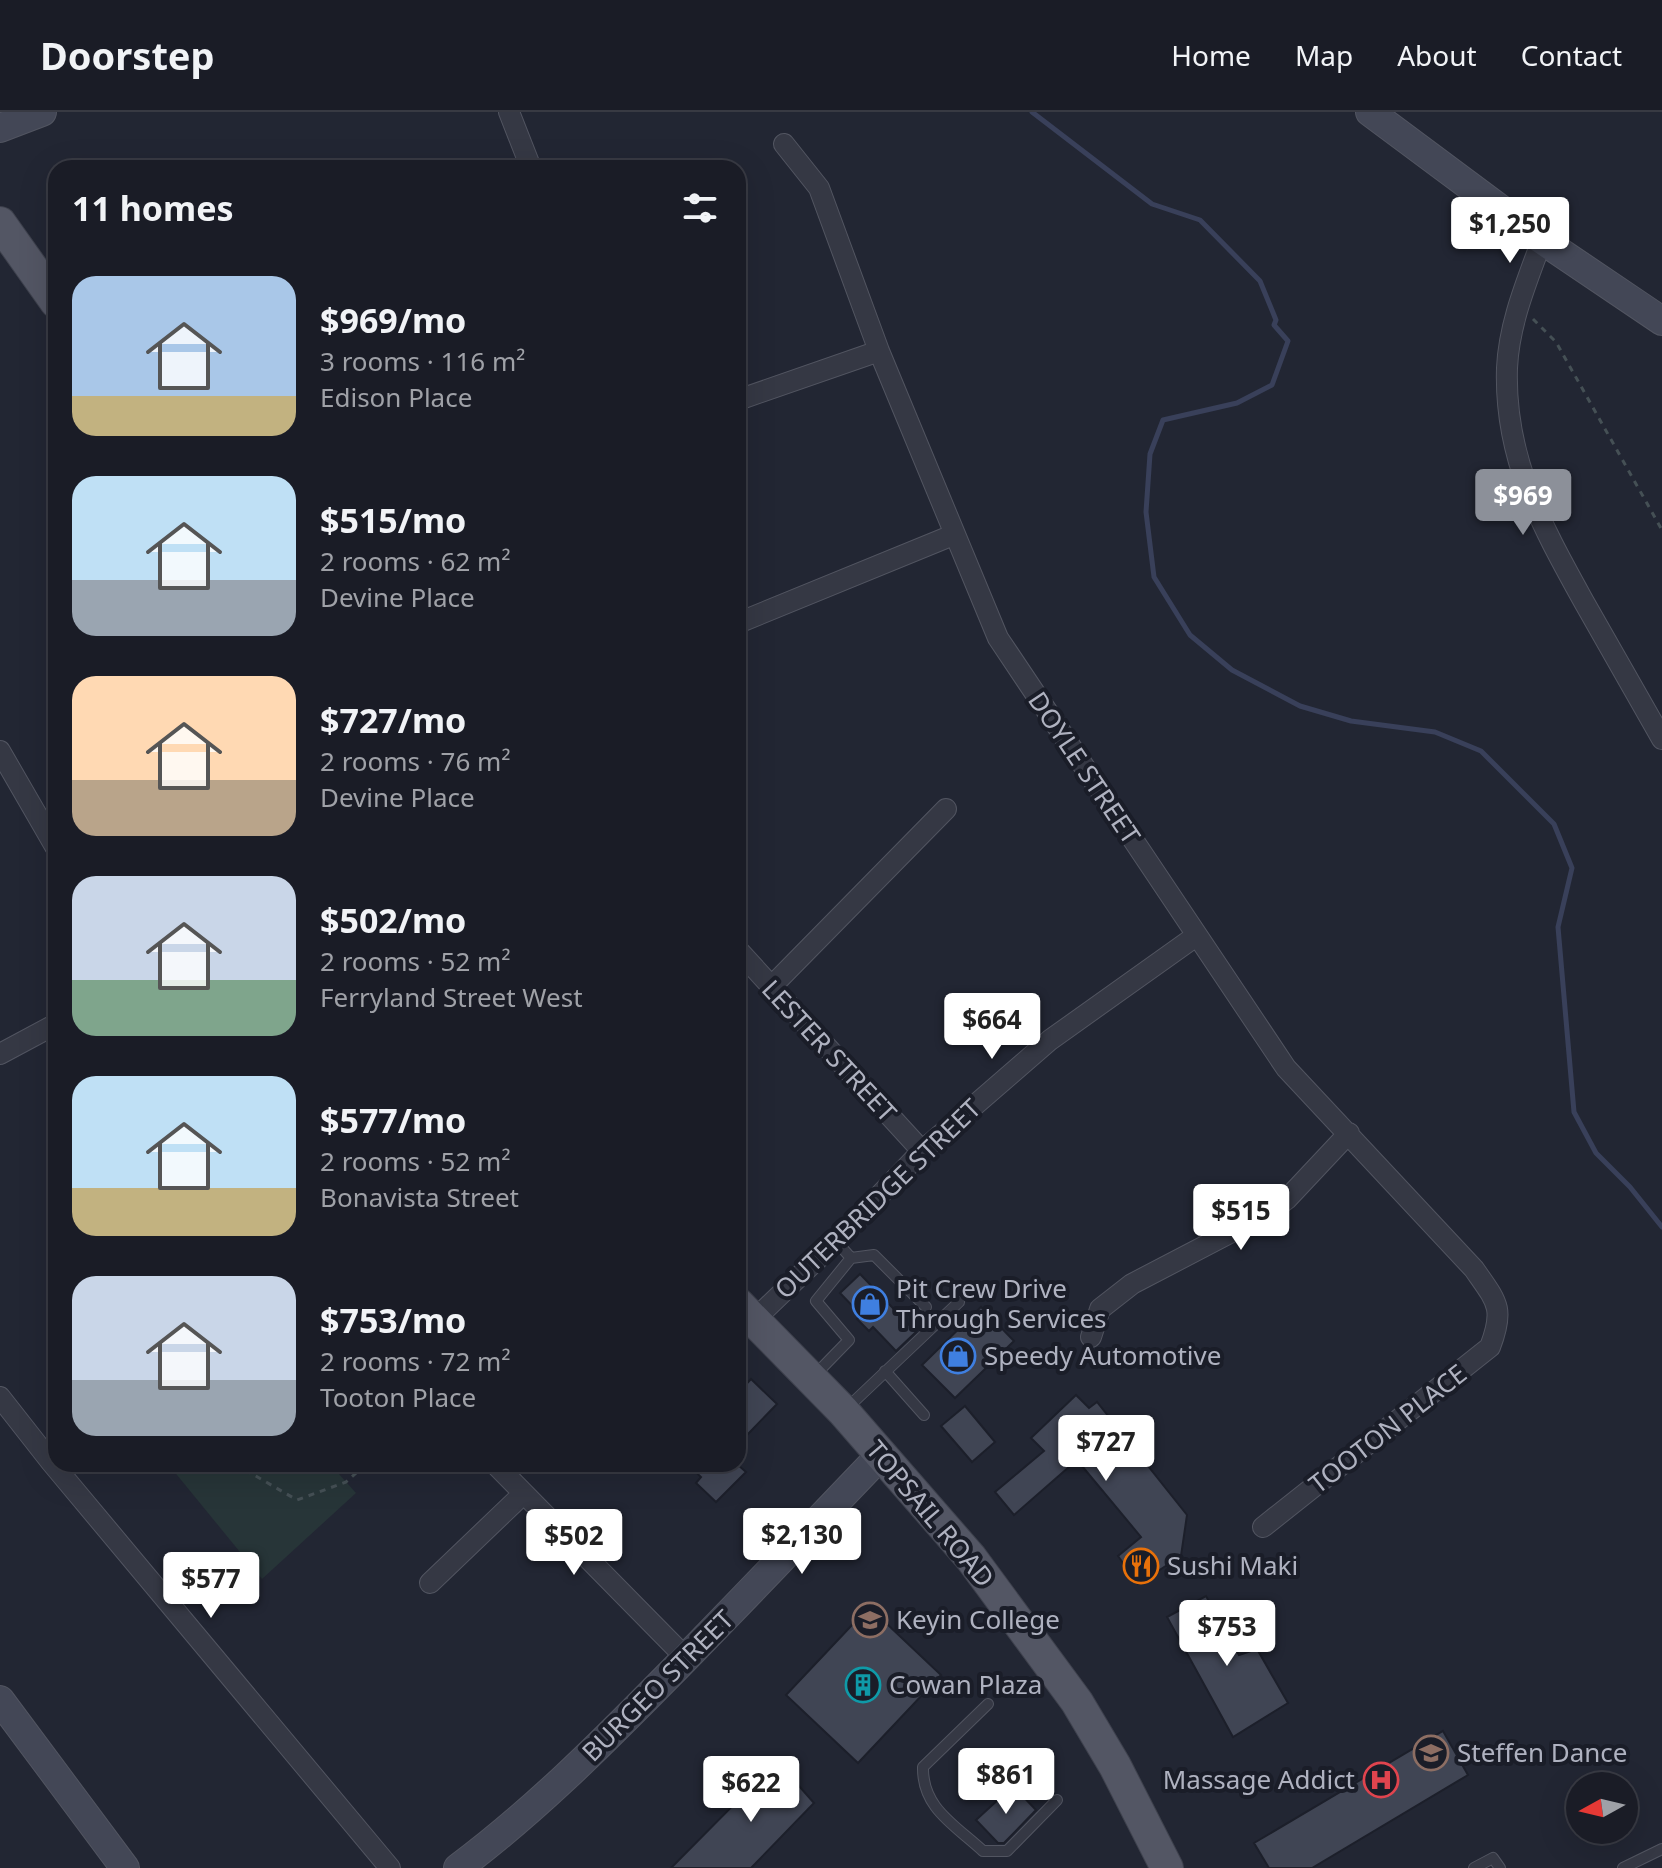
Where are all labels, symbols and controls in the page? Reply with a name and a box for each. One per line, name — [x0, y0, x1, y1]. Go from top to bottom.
text: Doorstep — [40, 29, 215, 81]
text: Home — [1171, 36, 1251, 74]
text: Map — [1295, 36, 1353, 74]
text: About — [1397, 36, 1477, 74]
text: Contact — [1521, 36, 1622, 74]
text: 11 homes — [72, 185, 234, 231]
icon: filters — [678, 186, 722, 230]
pin: $1,250 — [1445, 197, 1575, 265]
text: $1,250 — [1469, 205, 1551, 241]
text: $969/mo — [320, 297, 466, 343]
icon: home — [136, 308, 232, 404]
text: 3 rooms · 116 m² — [320, 343, 525, 379]
text: Edison Place — [320, 379, 472, 415]
pin: $969 — [1476, 469, 1570, 537]
text: $969 — [1493, 477, 1553, 513]
text: $515/mo — [320, 497, 466, 543]
icon: home — [136, 508, 232, 604]
text: 2 rooms · 62 m² — [320, 543, 510, 579]
text: Devine Place — [320, 579, 475, 615]
street label: DOYLE STREET — [1020, 684, 1150, 851]
text: $727/mo — [320, 697, 466, 743]
icon: home — [136, 708, 232, 804]
text: 2 rooms · 76 m² — [320, 743, 510, 779]
text: Devine Place — [320, 779, 475, 815]
text: $502/mo — [320, 897, 466, 943]
icon: home — [136, 908, 232, 1004]
text: 2 rooms · 52 m² — [320, 943, 510, 979]
street label: LESTER STREET — [754, 971, 905, 1130]
text: Ferryland Street West — [320, 979, 583, 1015]
pin: $664 — [945, 993, 1039, 1061]
text: $664 — [962, 1001, 1022, 1037]
street label: OUTERBRIDGE STREET — [766, 1090, 989, 1306]
text: $577/mo — [320, 1097, 466, 1143]
icon: home — [136, 1108, 232, 1204]
text: 2 rooms · 52 m² — [320, 1143, 510, 1179]
text: Bonavista Street — [320, 1179, 519, 1215]
pin: $515 — [1194, 1184, 1288, 1252]
text: $515 — [1211, 1192, 1271, 1228]
place label: Pit Crew Drive Through Services — [896, 1270, 1107, 1336]
shop icon: Pit Crew Drive Through Services — [851, 1285, 889, 1323]
text: $753/mo — [320, 1297, 466, 1343]
icon: home — [136, 1308, 232, 1404]
shop icon: Speedy Automotive — [939, 1337, 977, 1375]
place label: Speedy Automotive — [984, 1337, 1221, 1373]
text: 2 rooms · 72 m² — [320, 1343, 510, 1379]
street label: TOOTON PLACE — [1301, 1355, 1474, 1501]
text: Tooton Place — [320, 1379, 476, 1415]
pin: $727 — [1059, 1415, 1153, 1483]
text: $727 — [1076, 1423, 1136, 1459]
street label: TOPSAIL ROAD — [859, 1432, 1003, 1594]
pin: $2,130 — [737, 1508, 867, 1576]
pin: $502 — [527, 1509, 621, 1577]
text: $2,130 — [761, 1516, 843, 1552]
text: $502 — [544, 1517, 604, 1553]
restaurant icon: Sushi Maki — [1122, 1547, 1160, 1585]
place label: Sushi Maki — [1167, 1547, 1298, 1583]
pin: $577 — [164, 1552, 258, 1620]
text: $577 — [181, 1560, 241, 1596]
pin: $753 — [1180, 1600, 1274, 1668]
street label: BURGEO STREET — [574, 1601, 741, 1769]
school or university icon: Keyin College — [851, 1601, 889, 1639]
place label: Keyin College — [896, 1601, 1060, 1637]
text: $753 — [1197, 1608, 1257, 1644]
building icon: Cowan Plaza — [844, 1666, 882, 1704]
place label: Cowan Plaza — [889, 1666, 1042, 1702]
school or university icon: Steffen Dance — [1412, 1734, 1450, 1772]
place label: Steffen Dance — [1457, 1734, 1627, 1770]
pin: $861 — [959, 1748, 1053, 1816]
pin: $622 — [704, 1756, 798, 1824]
text: $861 — [976, 1756, 1036, 1792]
place label: Massage Addict — [1163, 1761, 1355, 1797]
hospital icon: Massage Addict — [1362, 1761, 1400, 1799]
text: $622 — [721, 1764, 781, 1800]
north arrow — [1566, 1772, 1638, 1844]
map controls — [1566, 1772, 1638, 1844]

